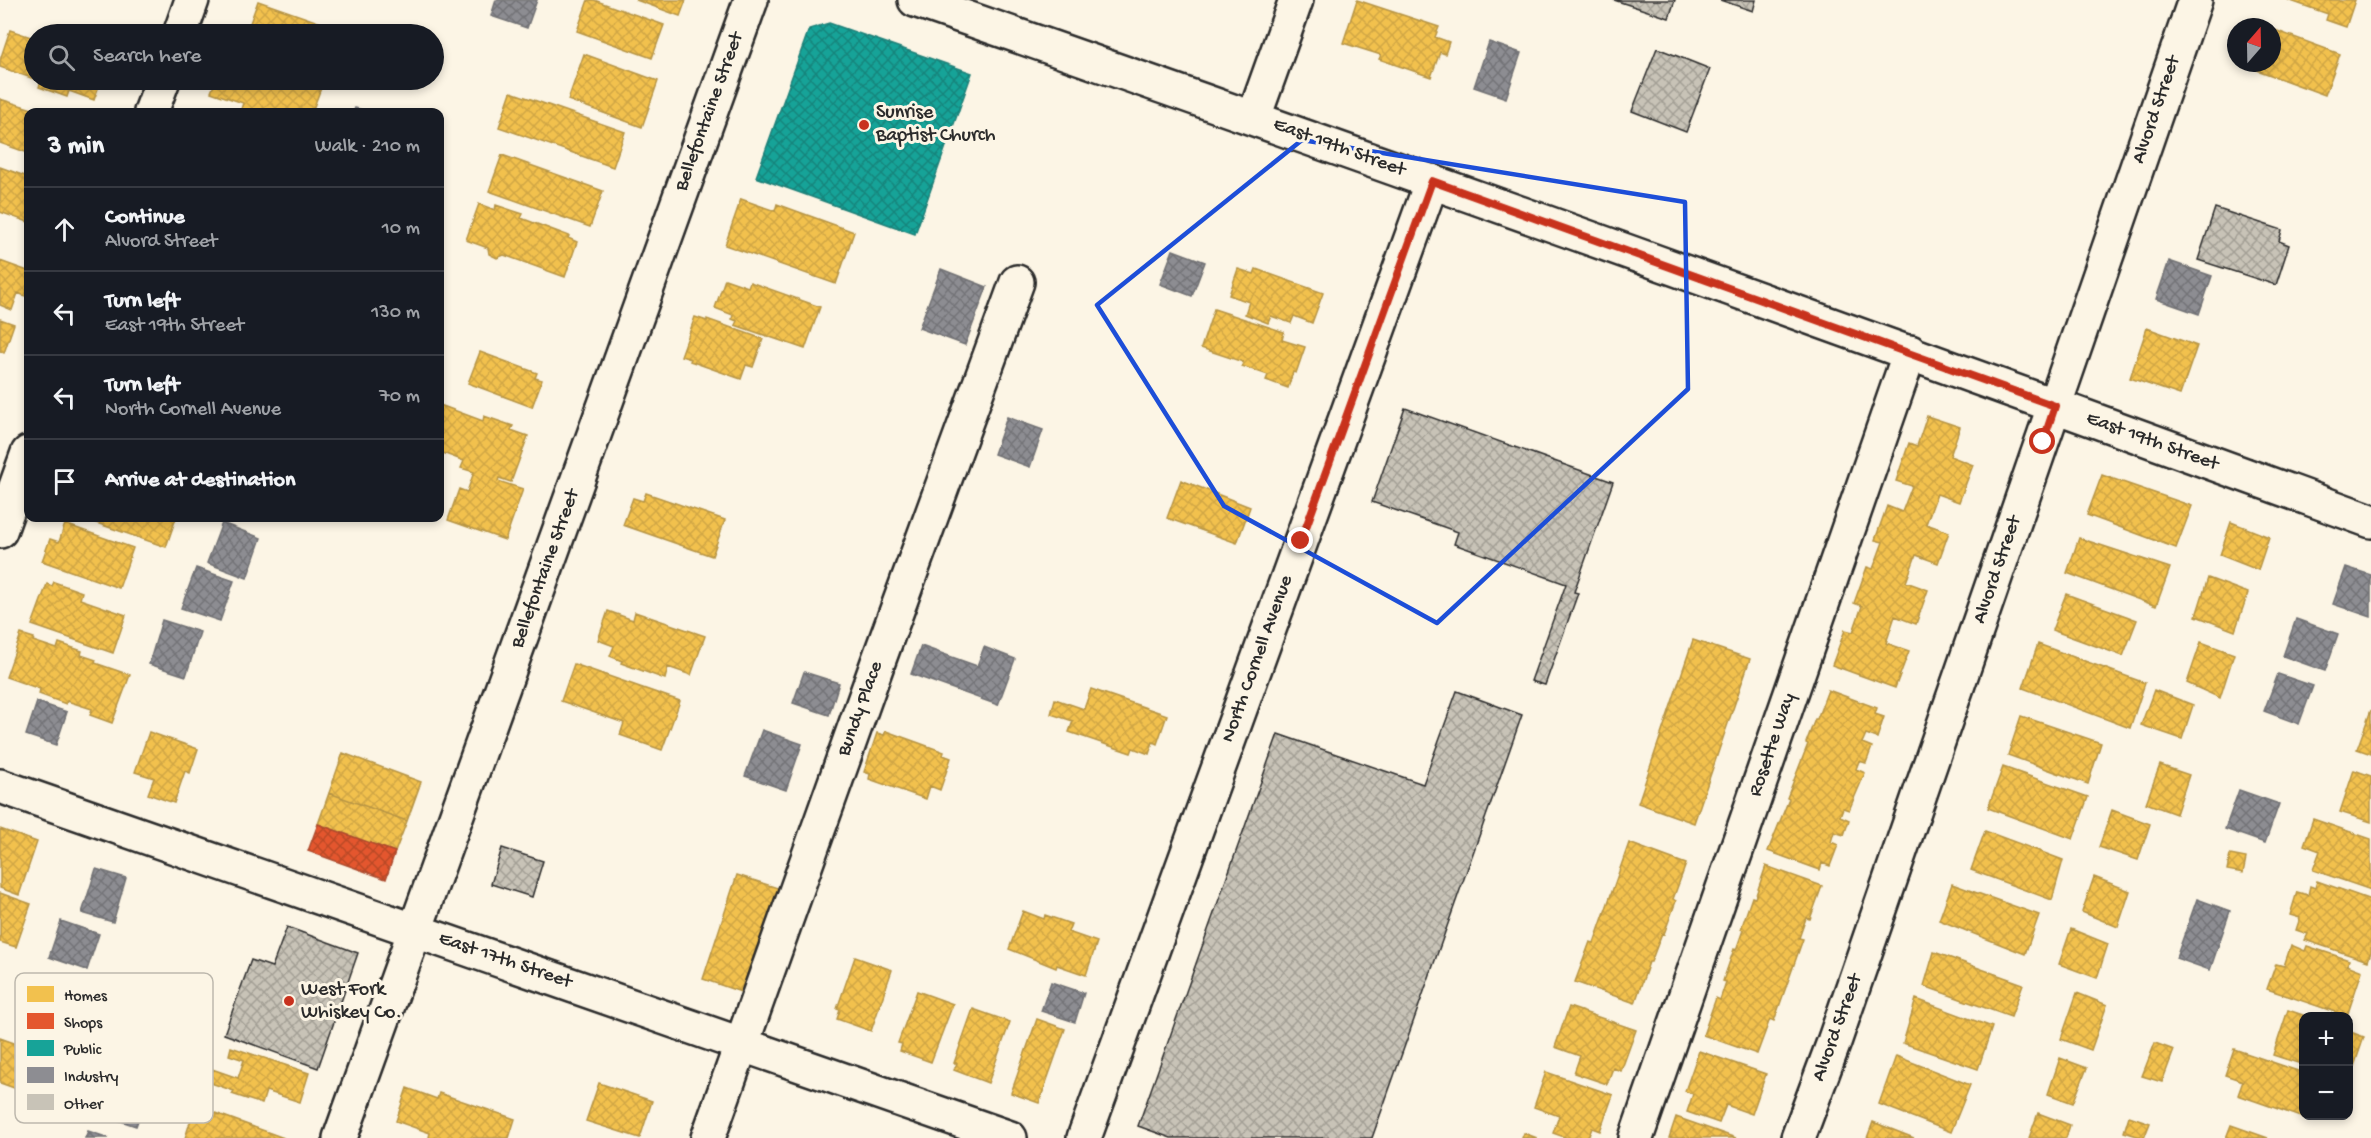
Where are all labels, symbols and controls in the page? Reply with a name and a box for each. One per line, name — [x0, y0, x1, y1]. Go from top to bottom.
north arrow — [2227, 18, 2281, 72]
search box — [24, 24, 444, 90]
street label: Bellefontaine Street — [670, 28, 750, 195]
icon: search — [45, 41, 78, 74]
text: Search here — [93, 44, 201, 70]
street label: Alvord Street — [2128, 51, 2187, 167]
place label: Sunrise Baptist Church — [875, 102, 996, 148]
street label: East 19th Street — [1270, 113, 1410, 183]
marker: Sunrise Baptist Church — [857, 118, 871, 132]
text: 3 min — [48, 132, 104, 163]
text: Walk · 210 m — [315, 136, 420, 159]
text: Continue — [105, 205, 185, 231]
icon: ahead — [48, 213, 81, 246]
text: 10 m — [382, 218, 420, 241]
text: Alvord Street — [105, 231, 217, 254]
text: Turn left — [105, 289, 179, 315]
icon: left — [48, 297, 81, 330]
text: 130 m — [371, 302, 420, 325]
text: East 19th Street — [105, 315, 244, 338]
text: Turn left — [105, 373, 179, 399]
icon: left — [48, 381, 81, 414]
text: 70 m — [379, 386, 420, 409]
text: North Cornell Avenue — [105, 399, 281, 422]
street label: East 19th Street — [2083, 407, 2223, 477]
route start — [2029, 428, 2055, 454]
icon: arrive — [48, 465, 81, 498]
text: Arrive at destination — [105, 468, 295, 494]
street label: Bellefontaine Street — [506, 485, 586, 652]
street label: Alvord Street — [1969, 511, 2028, 627]
route end — [1287, 527, 1313, 553]
street label: North Cornell Avenue — [1217, 572, 1299, 746]
street label: Bundy Place — [833, 658, 889, 760]
street label: Rosette Way — [1745, 690, 1801, 800]
street label: East 17th Street — [435, 927, 576, 995]
street label: Alvord Street — [1808, 970, 1869, 1085]
legend — [15, 973, 213, 1123]
place label: West Fork Whiskey Co. — [301, 979, 402, 1025]
text: Homes — [64, 988, 108, 1007]
marker: West Fork Whiskey Co. — [282, 994, 296, 1008]
map controls — [2299, 1012, 2353, 1120]
button: + — [2299, 1012, 2353, 1066]
text: Shops — [64, 1015, 103, 1034]
text: Public — [63, 1042, 102, 1061]
button: − — [2299, 1066, 2353, 1120]
text: Industry — [64, 1069, 118, 1088]
text: Other — [64, 1096, 104, 1115]

